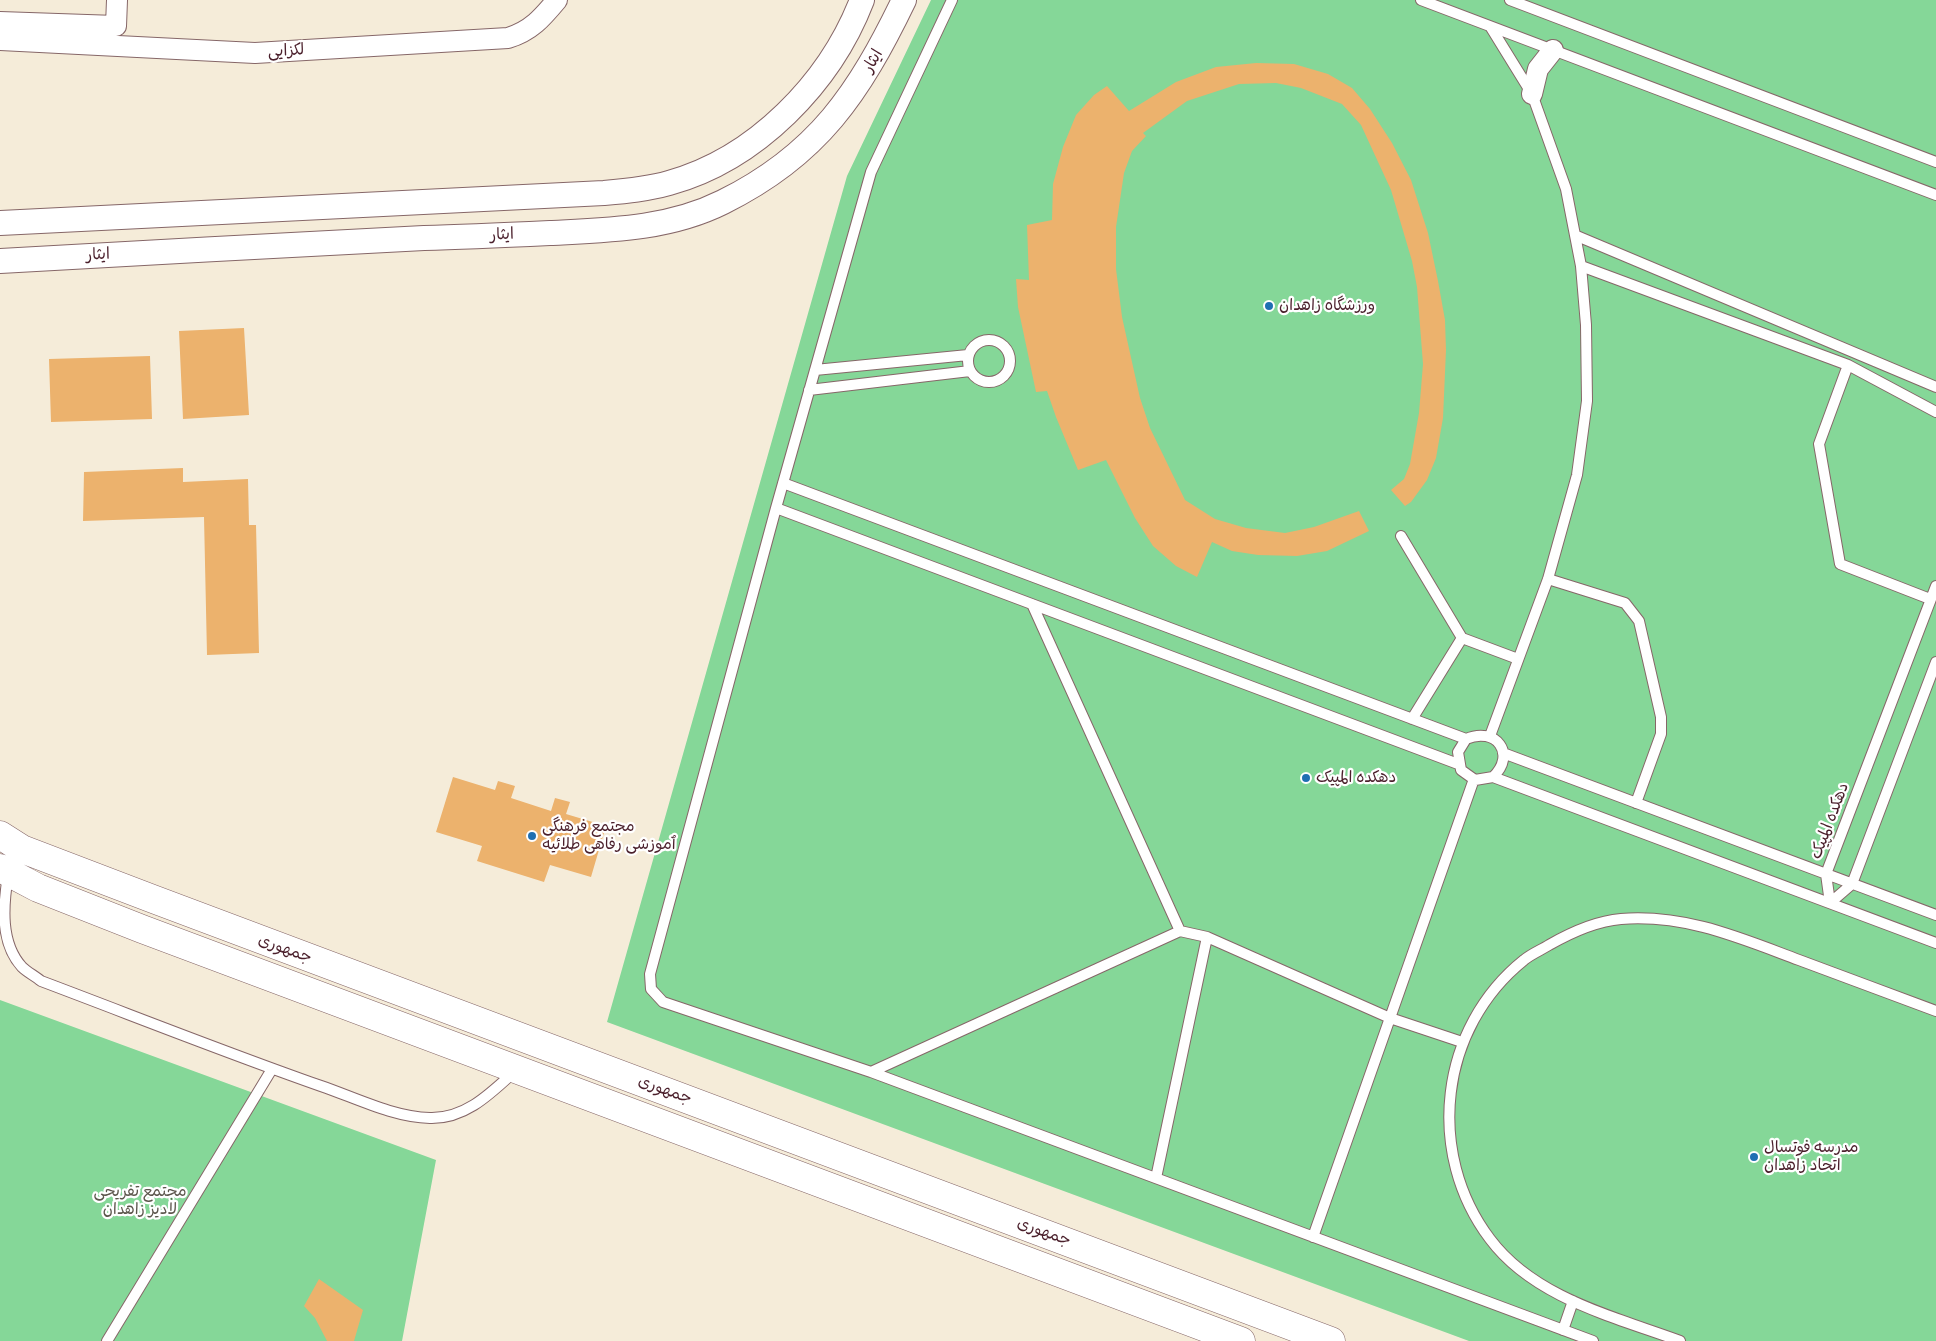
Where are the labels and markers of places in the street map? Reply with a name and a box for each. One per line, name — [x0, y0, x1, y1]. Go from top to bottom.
place label: ورزشگاه زاهدان — [1279, 296, 1375, 316]
marker: ورزشگاه زاهدان — [1263, 300, 1275, 312]
place label: دهکده المپیک — [1316, 768, 1396, 788]
marker: دهکده المپیک — [1300, 772, 1312, 784]
place label: مجتمع فرهنگی ٱموزشی رفاهی طلائیه — [542, 817, 676, 855]
marker: مجتمع فرهنگی ٱموزشی رفاهی طلائیه — [526, 830, 538, 842]
place label: مدرسه فوتسال اتحاد زاهدان — [1764, 1138, 1859, 1176]
marker: مدرسه فوتسال اتحاد زاهدان — [1748, 1151, 1760, 1163]

